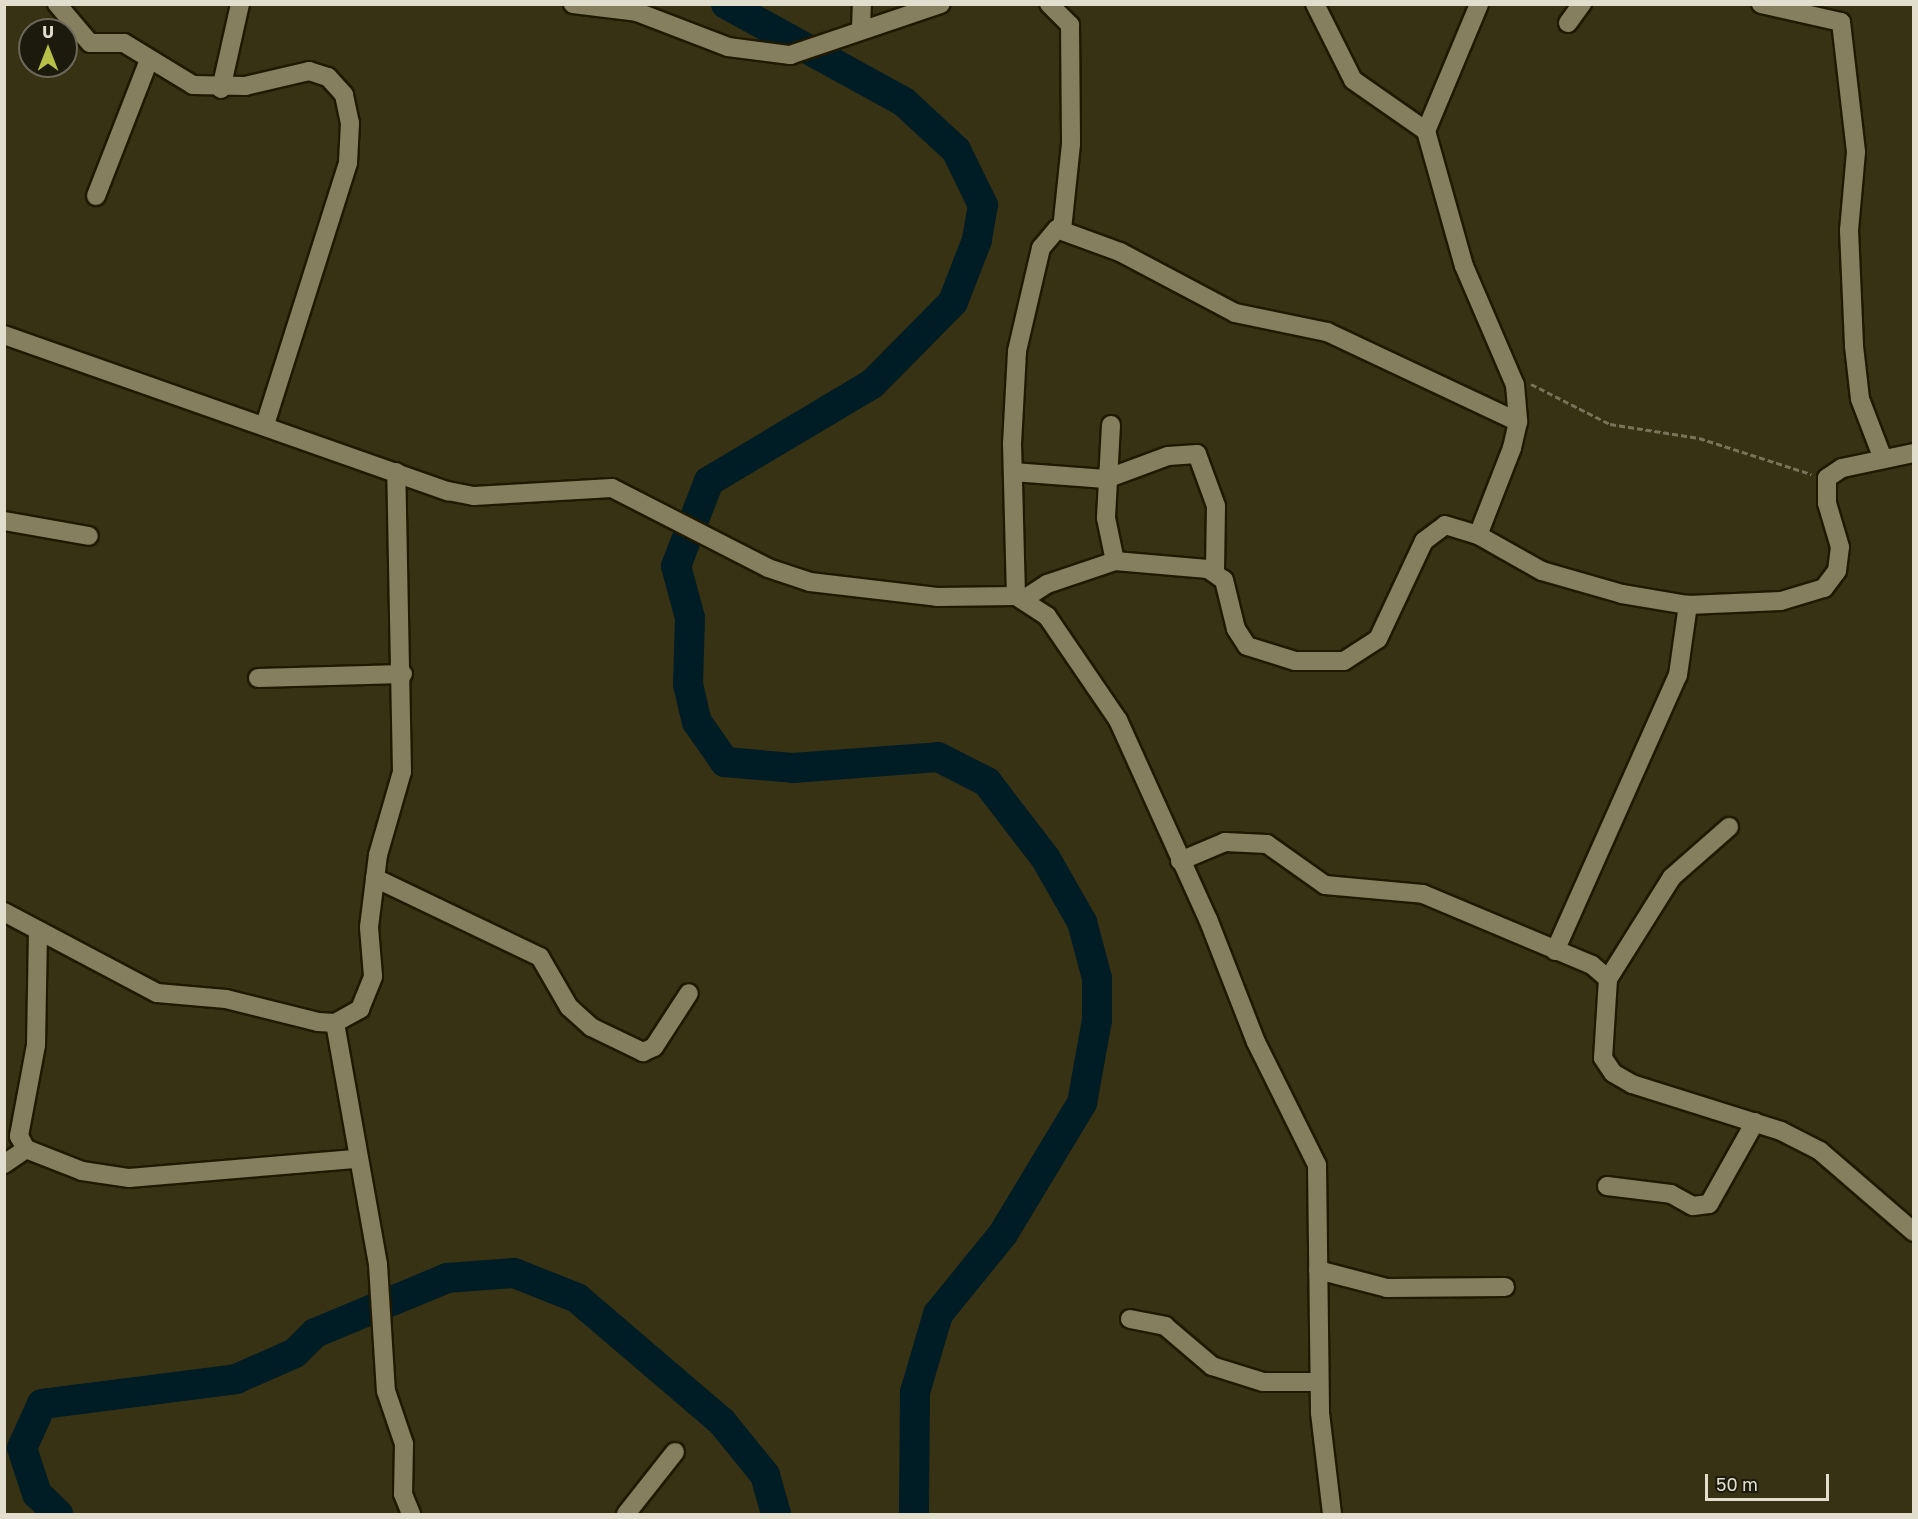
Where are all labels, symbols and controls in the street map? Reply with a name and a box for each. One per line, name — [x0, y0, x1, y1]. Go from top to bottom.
north arrow — [18, 18, 78, 78]
text: U — [42, 22, 54, 42]
scale bar — [1708, 1462, 1832, 1500]
text: 50 m — [1716, 1473, 1758, 1495]

